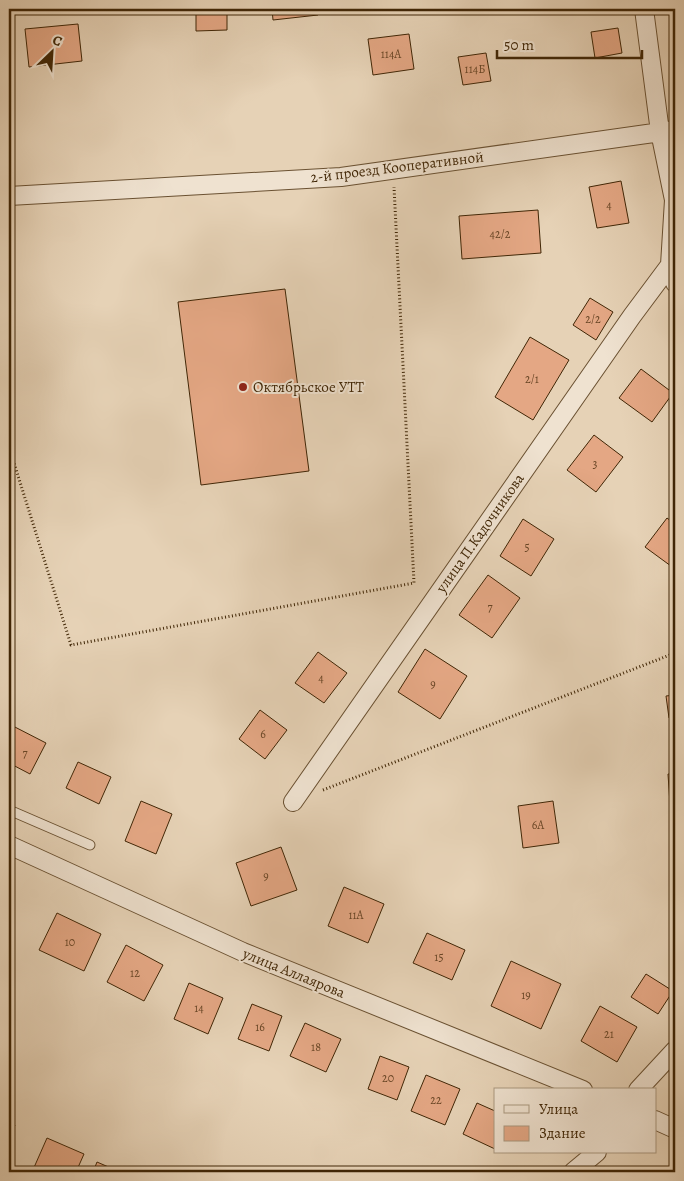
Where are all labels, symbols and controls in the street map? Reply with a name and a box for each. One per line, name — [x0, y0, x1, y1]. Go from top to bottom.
north arrow — [28, 28, 78, 78]
scale bar — [497, 28, 642, 60]
text: С — [49, 30, 66, 51]
text: 50 m — [504, 35, 534, 55]
house number: 114А — [381, 46, 402, 62]
house number: 114Б — [465, 61, 485, 77]
street label: 2-й проезд Кооперативной — [309, 146, 485, 188]
house number: 4 — [606, 197, 612, 213]
house number: 42/2 — [490, 226, 511, 242]
house number: 2/2 — [585, 311, 601, 327]
house number: 2/1 — [525, 371, 539, 387]
place label: Октябрьское УТТ — [253, 377, 365, 397]
marker: Октябрьское УТТ — [237, 381, 249, 393]
house number: 3 — [593, 456, 598, 472]
street label: улица П.Кадочникова — [431, 469, 529, 597]
house number: 5 — [524, 539, 530, 555]
house number: 7 — [487, 599, 493, 615]
house number: 4 — [318, 670, 324, 686]
house number: 9 — [430, 676, 436, 692]
house number: 6 — [260, 726, 266, 742]
house number: 7 — [22, 745, 28, 761]
house number: 6А — [532, 817, 545, 833]
house number: 9 — [263, 868, 269, 884]
house number: 11А — [348, 907, 365, 923]
house number: 10 — [65, 934, 75, 950]
street label: улица Аллаярова — [239, 943, 348, 1003]
house number: 15 — [434, 949, 444, 965]
house number: 12 — [130, 965, 140, 981]
house number: 19 — [521, 987, 531, 1003]
house number: 14 — [194, 1000, 204, 1016]
house number: 16 — [255, 1019, 265, 1035]
house number: 21 — [604, 1026, 614, 1042]
house number: 18 — [311, 1039, 321, 1055]
house number: 20 — [382, 1070, 394, 1086]
legend — [494, 1088, 656, 1154]
house number: 22 — [430, 1092, 442, 1108]
text: Улица — [539, 1099, 578, 1119]
text: Здание — [539, 1123, 586, 1143]

